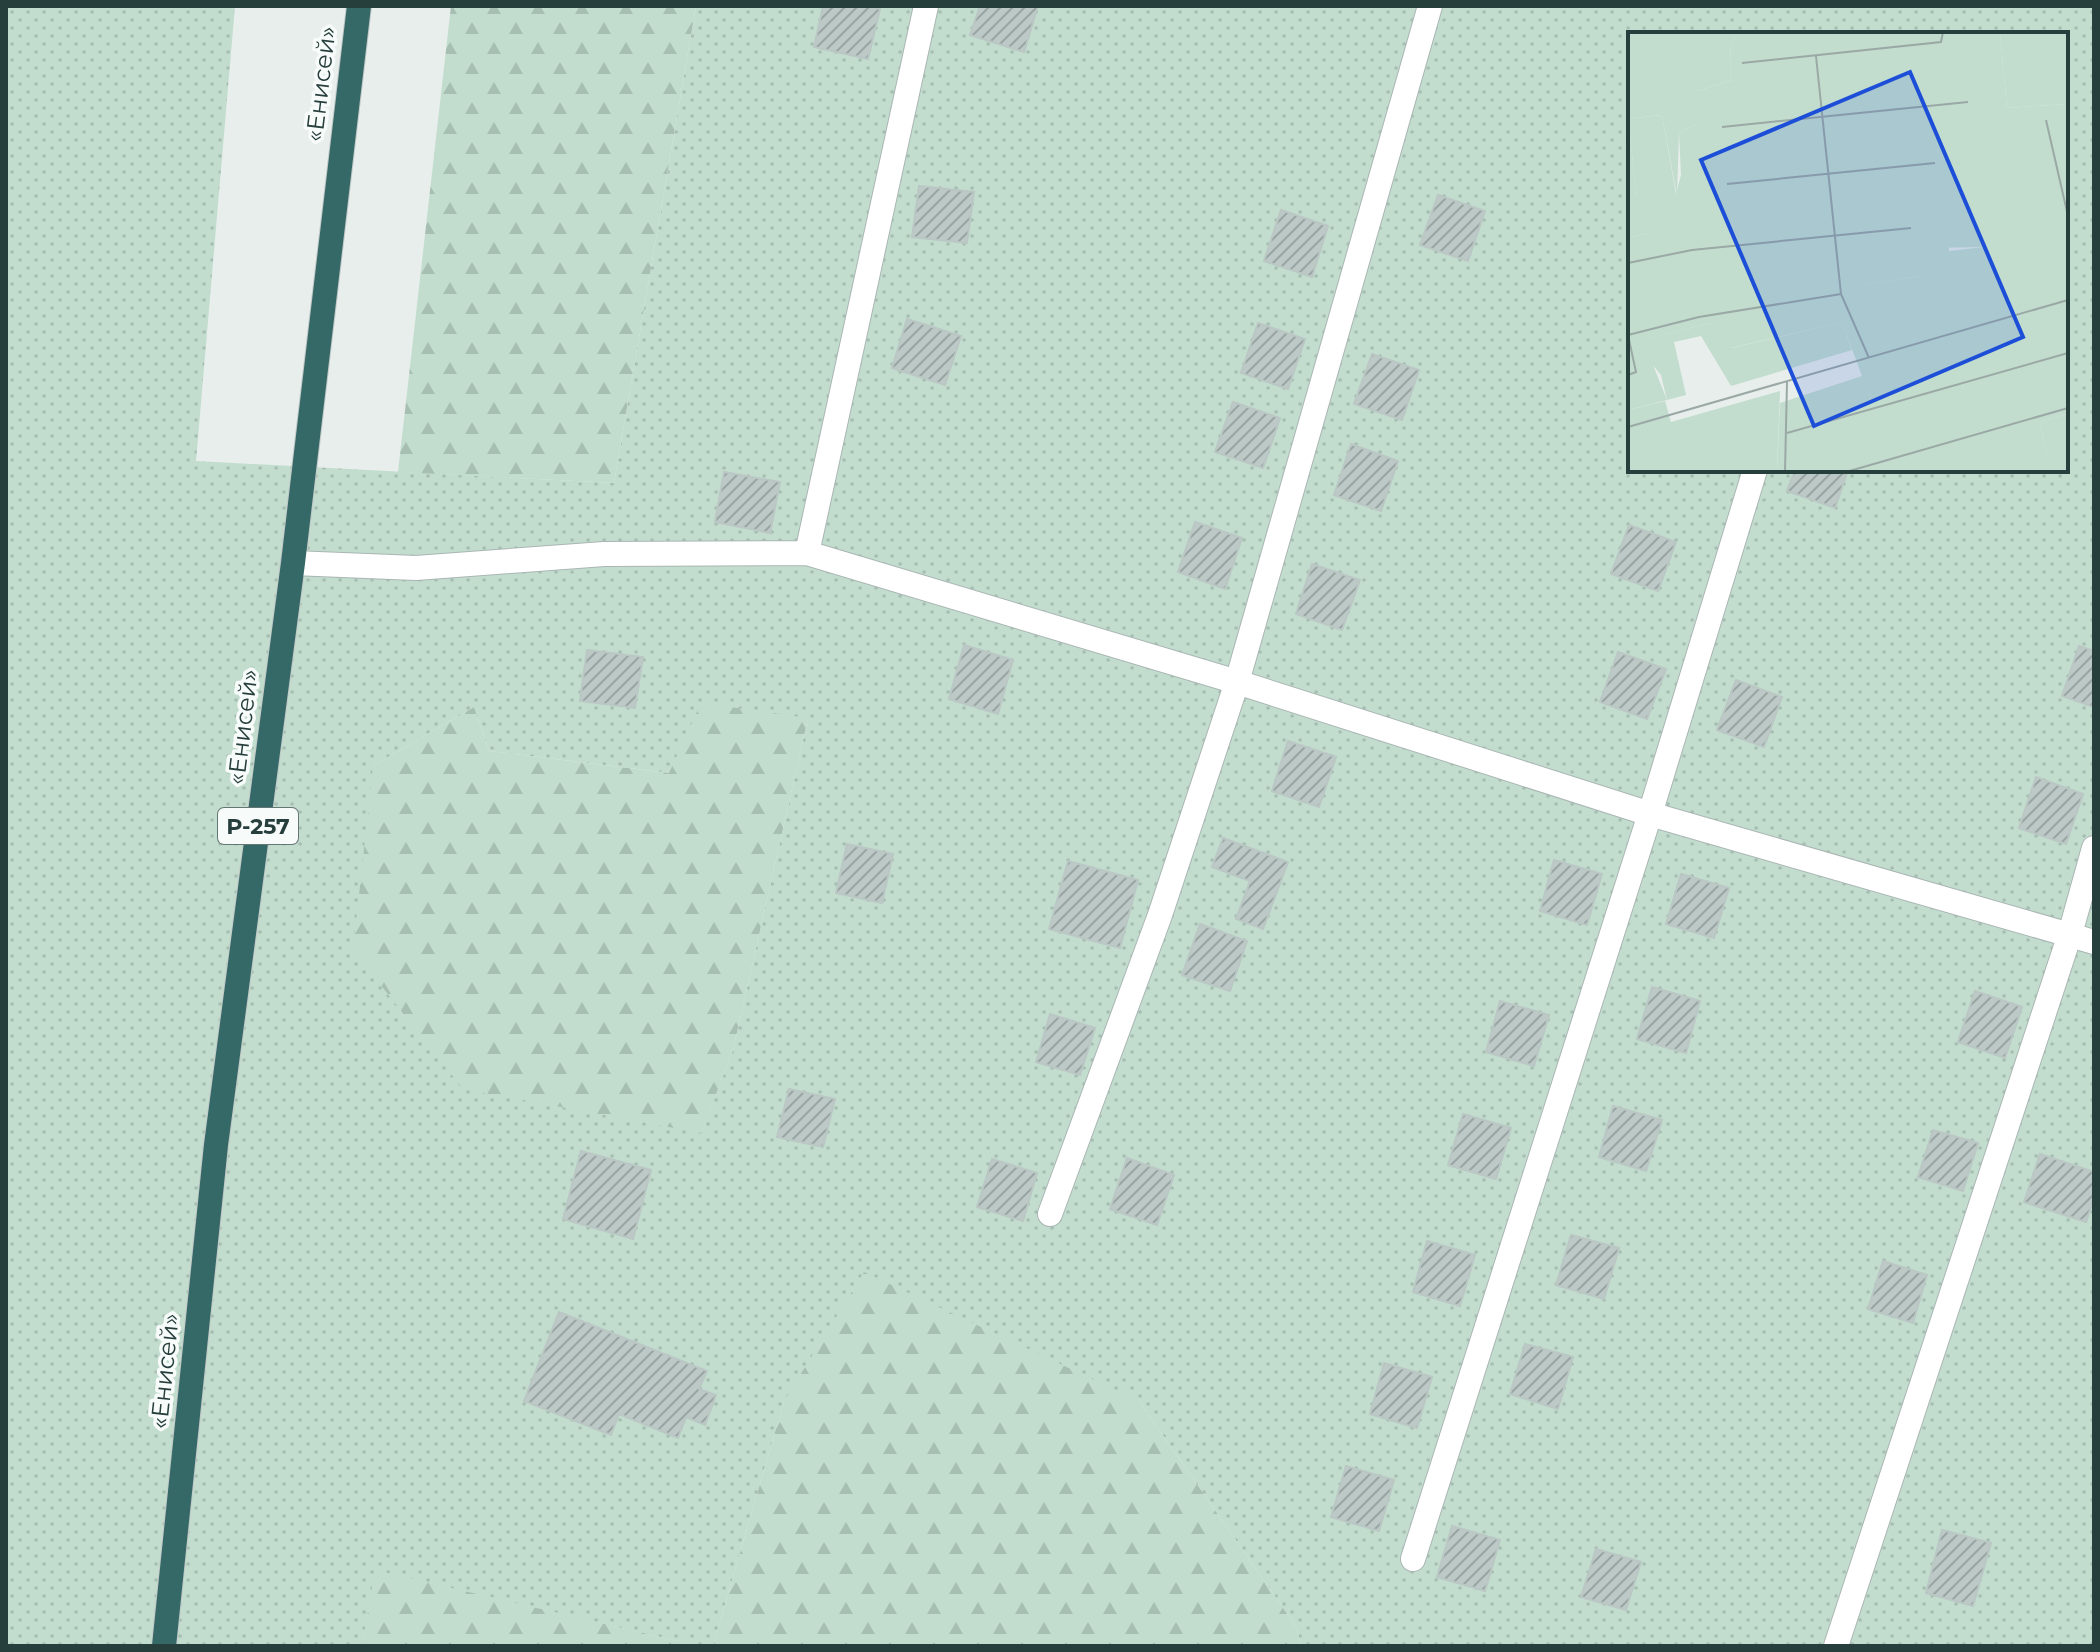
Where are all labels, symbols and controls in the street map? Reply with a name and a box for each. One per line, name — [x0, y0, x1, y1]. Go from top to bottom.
street label: «Енисей» — [299, 25, 342, 143]
inset map — [1628, 32, 2068, 472]
street label: «Енисей» — [221, 668, 264, 786]
road number: Р-257 — [218, 808, 298, 844]
street label: «Енисей» — [144, 1312, 185, 1430]

